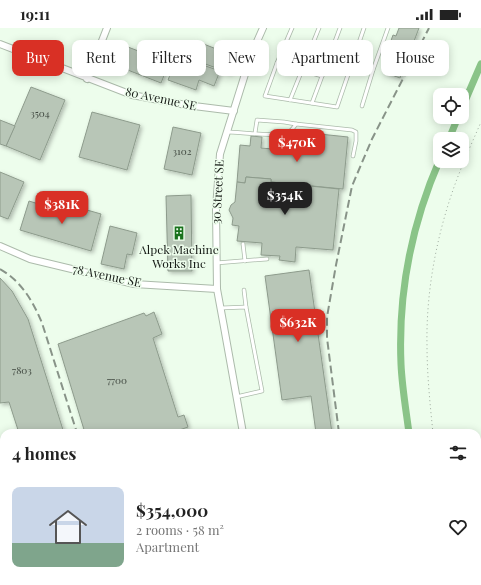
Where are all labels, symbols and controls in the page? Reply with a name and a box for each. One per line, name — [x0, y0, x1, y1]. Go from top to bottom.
text: 19:11 — [20, 4, 50, 24]
chip: Buy — [12, 40, 64, 76]
chip: Rent — [72, 40, 129, 76]
chip: Filters — [137, 40, 206, 76]
chip: New — [214, 40, 269, 76]
chip: Apartment — [277, 40, 373, 76]
chip: House — [381, 40, 449, 76]
street label: 80 Avenue SE — [124, 83, 198, 113]
map controls — [433, 88, 469, 168]
button: locate — [433, 88, 469, 124]
house number: 3504 — [30, 106, 50, 120]
pin: $470K — [269, 129, 325, 163]
button: layers — [433, 132, 469, 168]
text: $470K — [278, 133, 316, 150]
house number: 3102 — [173, 144, 192, 158]
street label: 30 Street SE — [207, 159, 227, 225]
pin: $354K — [257, 182, 313, 216]
text: $354K — [267, 186, 303, 203]
pin: $381K — [34, 191, 90, 225]
text: $381K — [44, 195, 80, 212]
building icon: Alpek Machine Works Inc — [171, 225, 187, 241]
place label: Alpek Machine Works Inc — [138, 241, 219, 271]
street label: 78 Avenue SE — [71, 260, 143, 290]
pin: $632K — [270, 309, 326, 343]
text: $632K — [279, 313, 317, 330]
house number: 7803 — [12, 363, 32, 377]
house number: 7700 — [107, 373, 127, 387]
text: 4 homes — [12, 442, 76, 464]
icon: filters — [447, 442, 469, 464]
text: $354,000 — [136, 499, 208, 521]
icon: home — [44, 503, 92, 551]
icon: heart — [447, 516, 469, 538]
text: 2 rooms · 58 m² — [136, 521, 224, 538]
text: Apartment — [136, 538, 199, 555]

